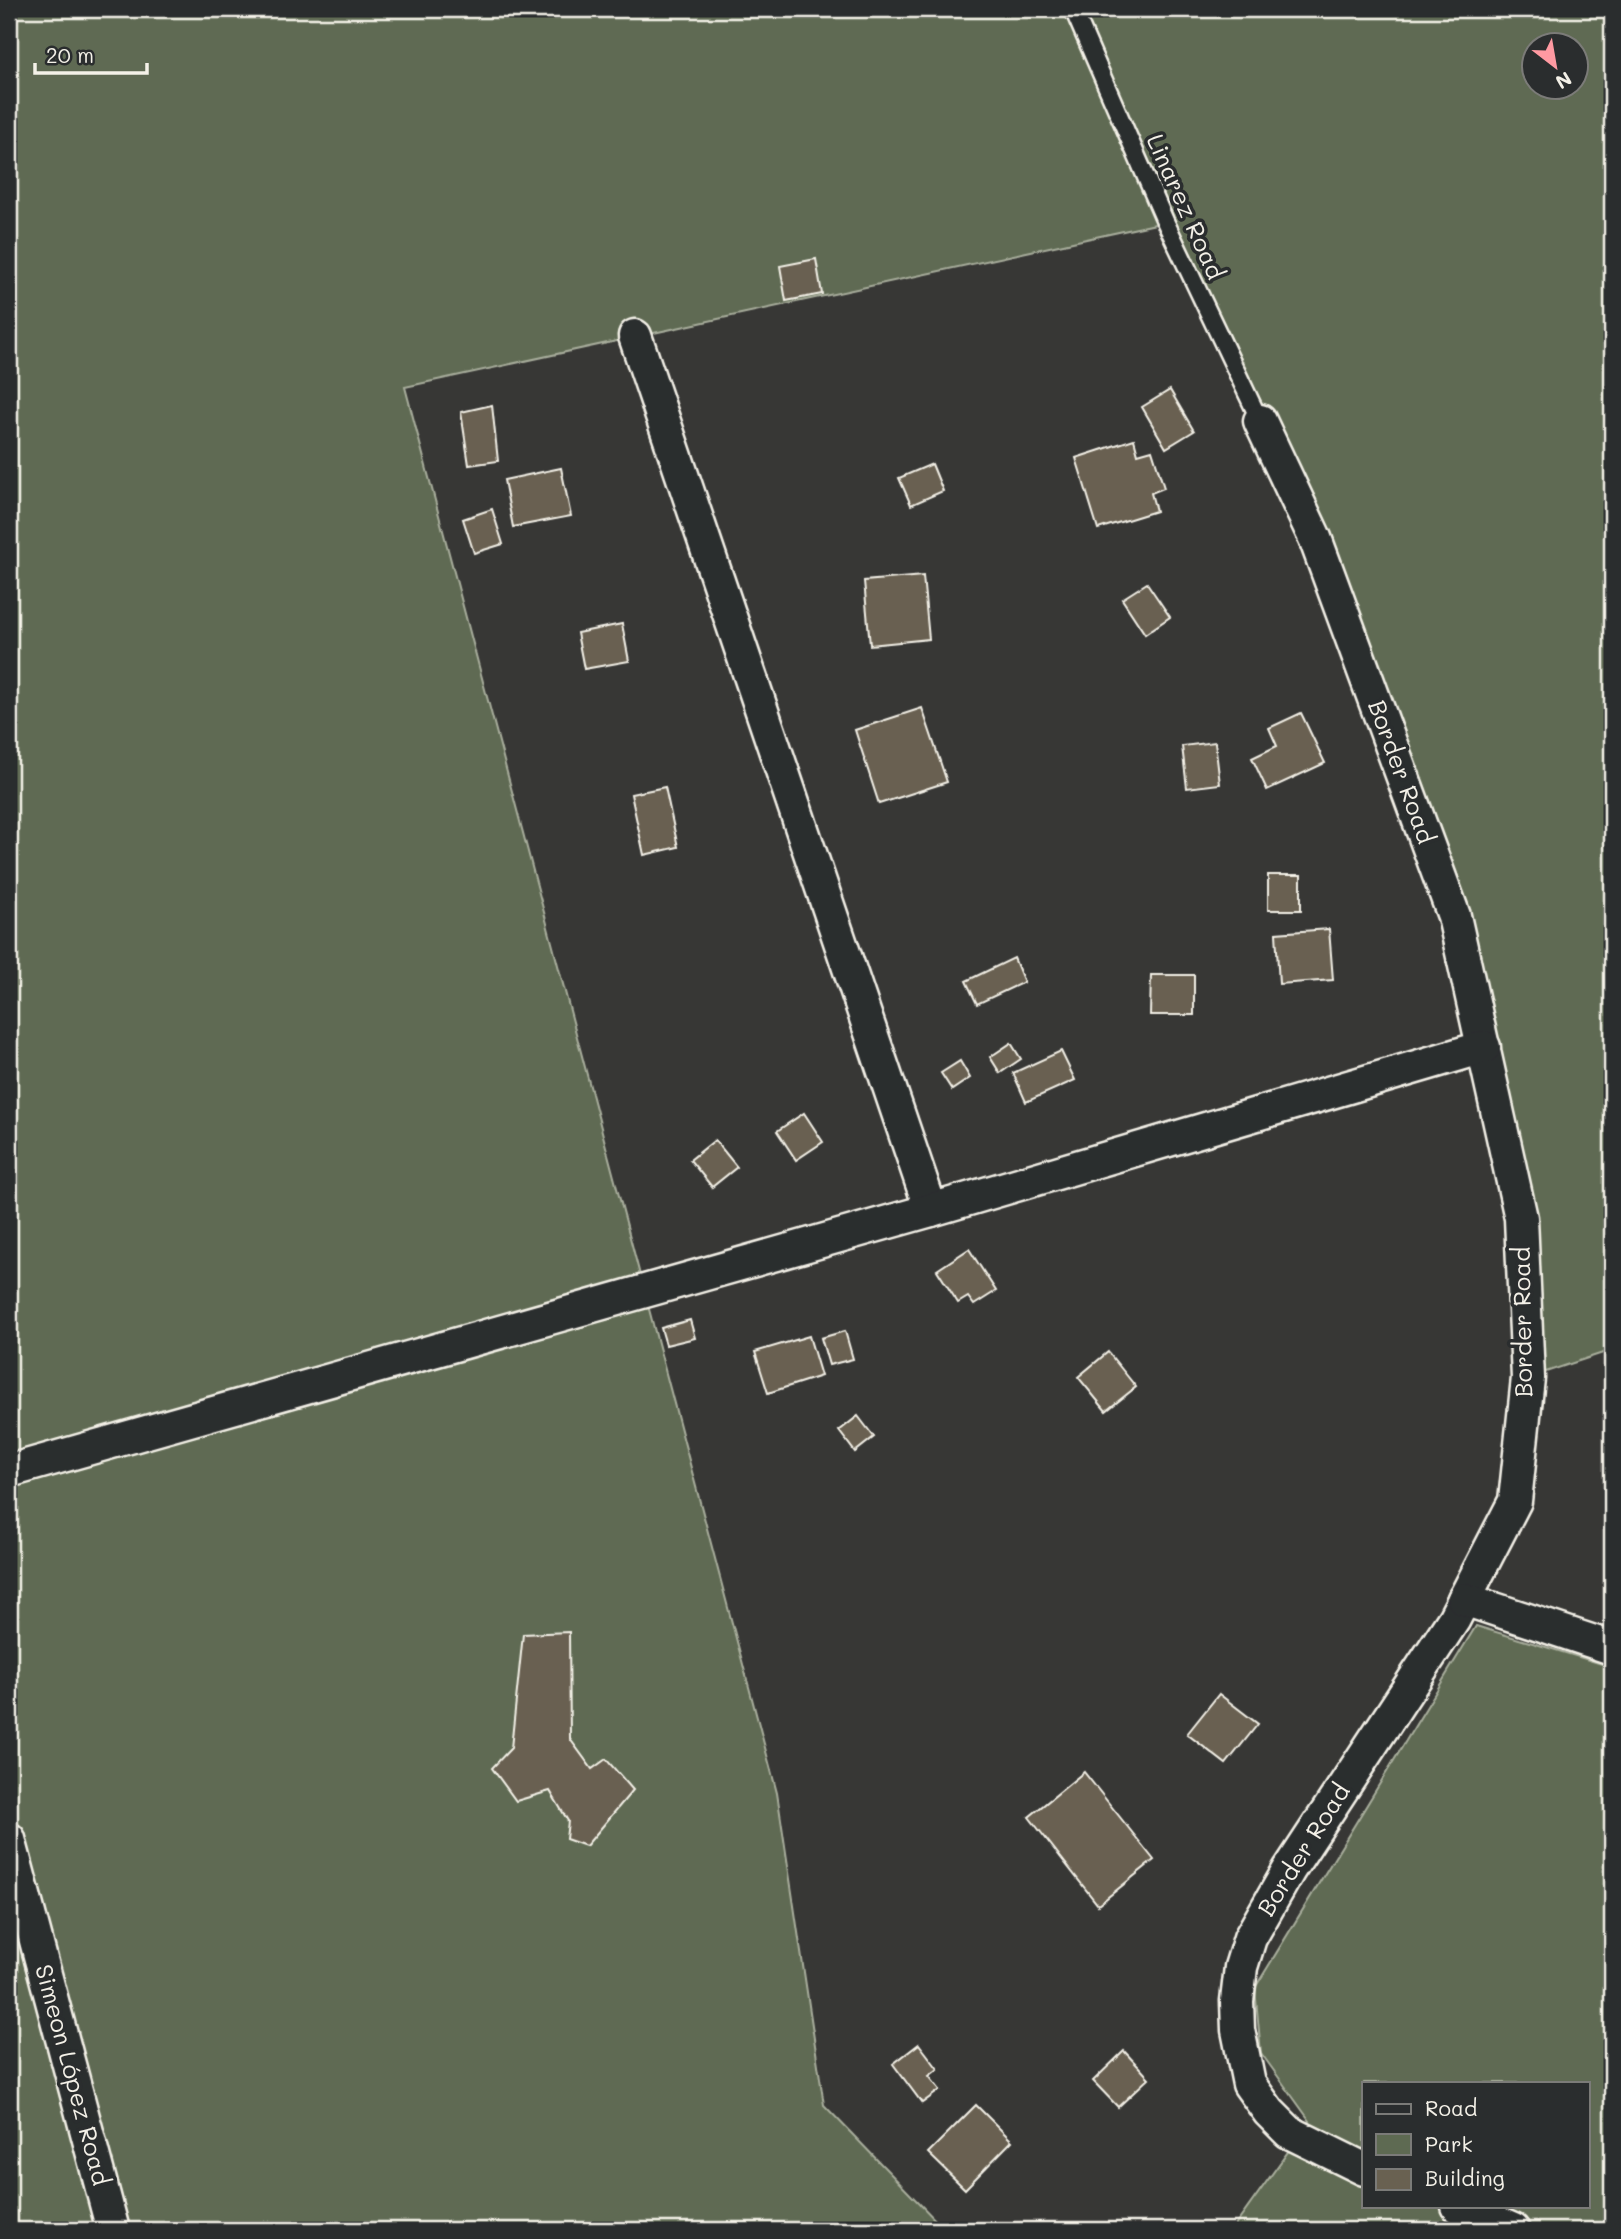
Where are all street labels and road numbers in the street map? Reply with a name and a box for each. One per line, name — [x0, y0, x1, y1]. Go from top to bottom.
street label: Linarez Road — [1140, 129, 1232, 284]
street label: Border Road — [1362, 695, 1443, 848]
street label: Border Road — [1505, 1246, 1538, 1398]
street label: Border Road — [1250, 1777, 1356, 1921]
street label: Simeon López Road — [29, 1961, 118, 2188]

